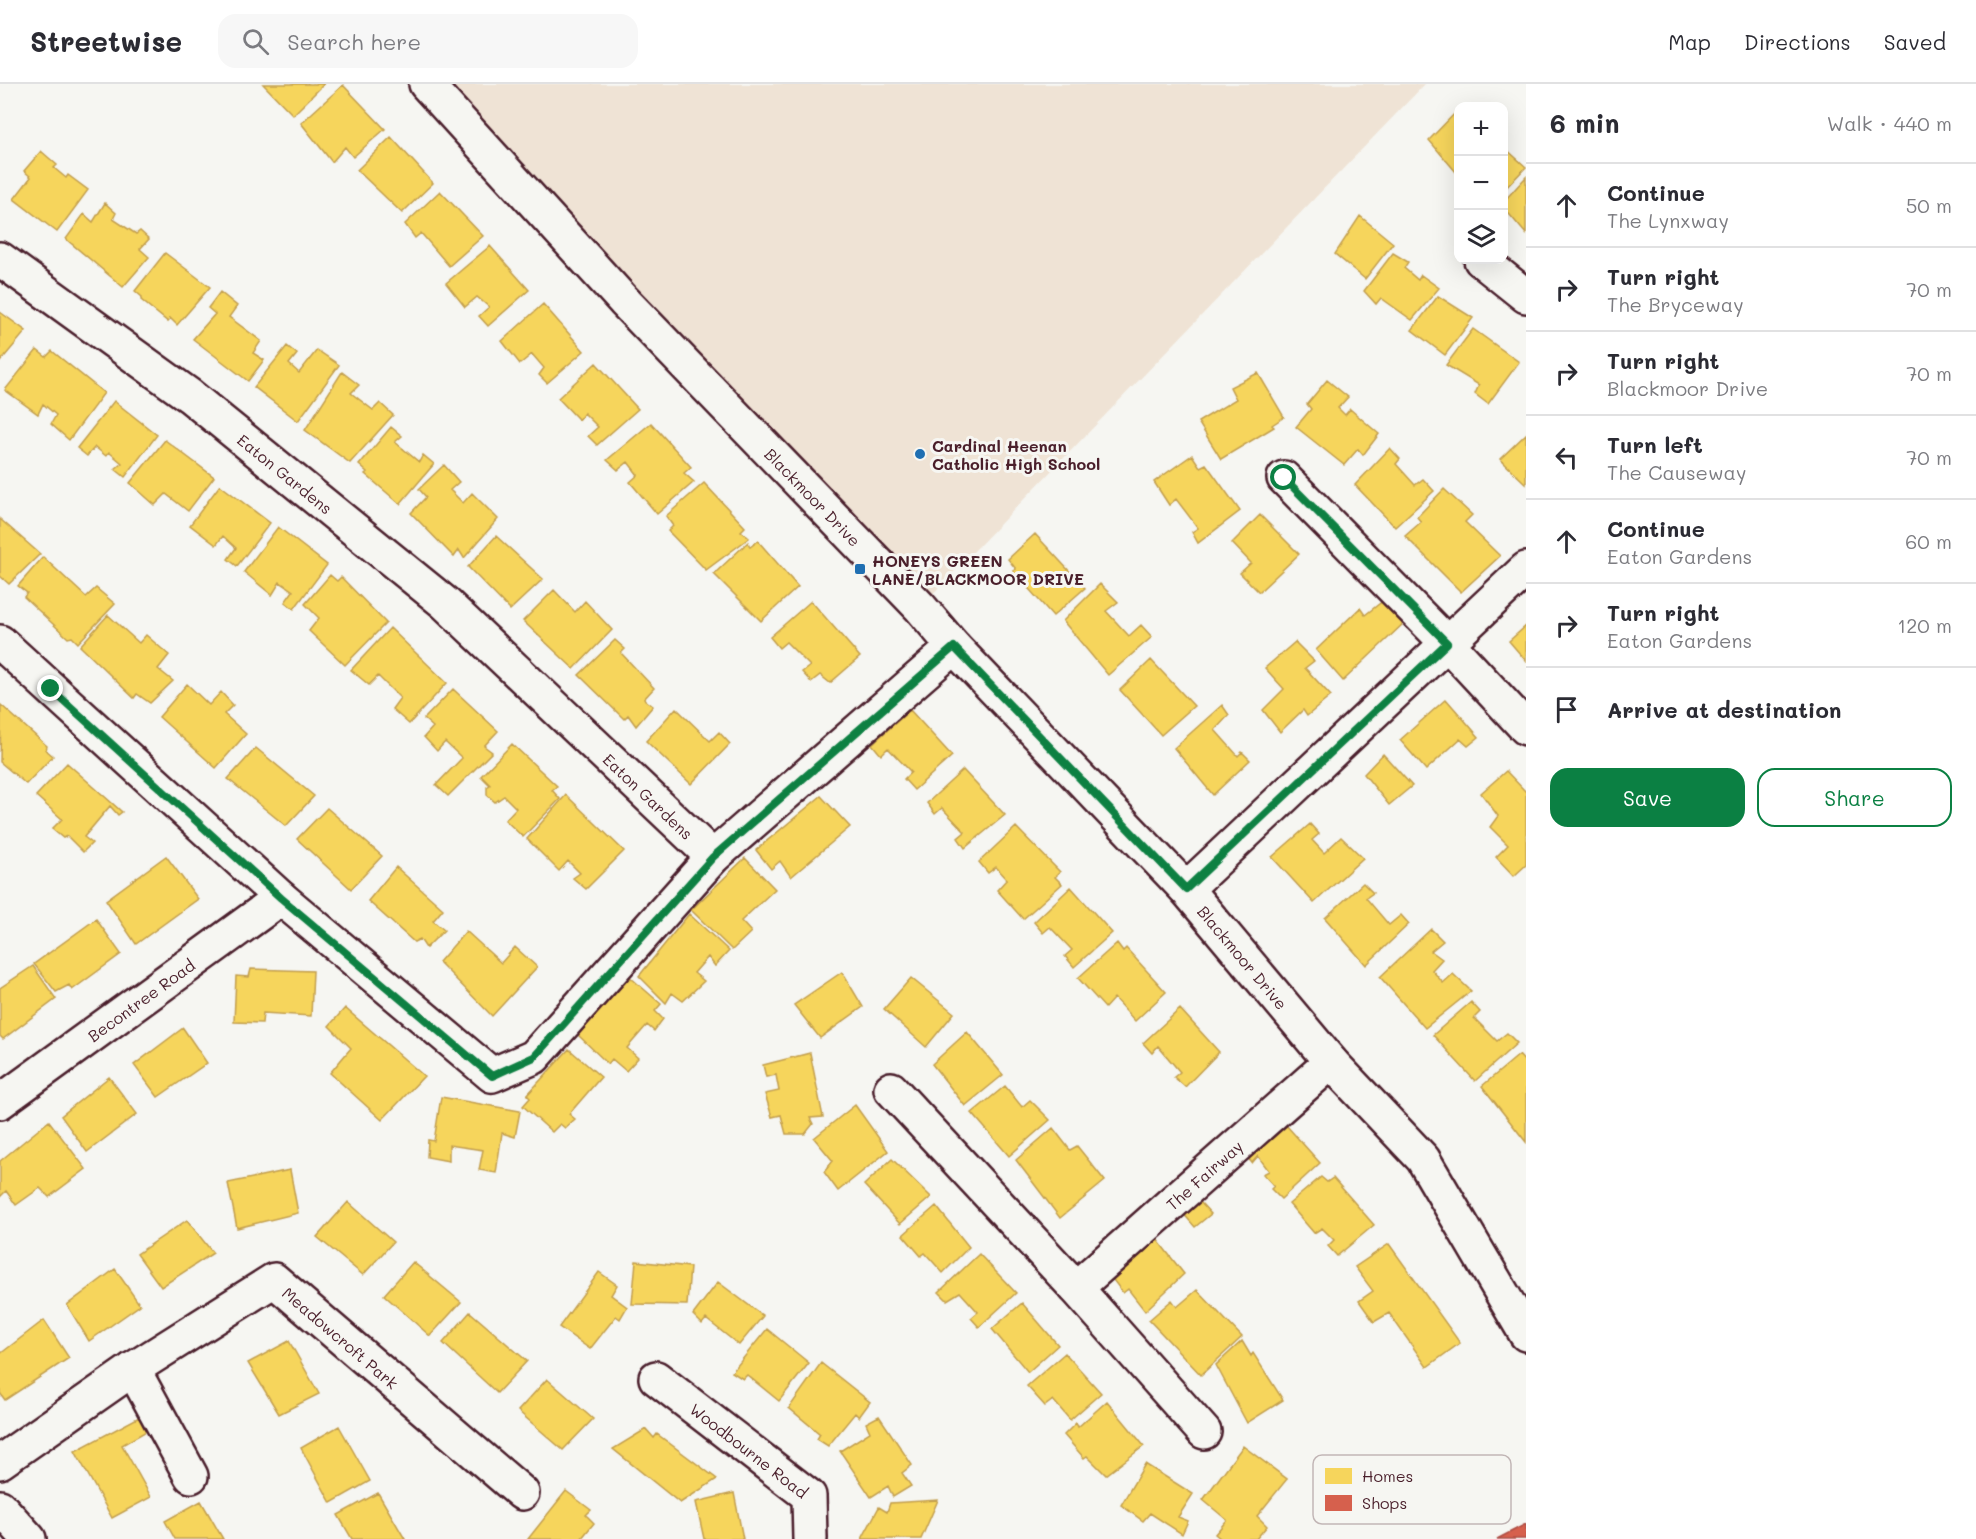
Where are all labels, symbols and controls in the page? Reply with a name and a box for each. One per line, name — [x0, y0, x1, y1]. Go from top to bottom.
search box — [218, 14, 638, 68]
text: Streetwise — [30, 23, 182, 59]
icon: search — [239, 25, 272, 58]
text: Search here — [287, 27, 421, 56]
text: Map — [1668, 28, 1711, 55]
text: Directions — [1744, 28, 1851, 55]
text: Saved — [1884, 28, 1946, 55]
map controls — [1454, 102, 1508, 264]
button: + — [1454, 102, 1508, 156]
text: 6 min — [1550, 106, 1619, 140]
text: Walk · 440 m — [1827, 110, 1952, 136]
button: − — [1454, 156, 1508, 210]
text: Continue — [1607, 178, 1705, 207]
icon: ahead — [1550, 189, 1583, 222]
text: 50 m — [1906, 192, 1952, 218]
text: The Lynxway — [1607, 207, 1729, 233]
button: layers — [1454, 210, 1508, 264]
text: Turn right — [1607, 262, 1719, 291]
icon: right — [1550, 273, 1583, 306]
text: 70 m — [1906, 276, 1952, 302]
text: The Bryceway — [1607, 291, 1744, 317]
text: Turn right — [1607, 346, 1719, 375]
icon: right — [1550, 357, 1583, 390]
text: 70 m — [1906, 360, 1952, 386]
text: Blackmoor Drive — [1607, 375, 1768, 401]
street label: Eaton Gardens — [234, 429, 337, 518]
text: Turn left — [1607, 430, 1703, 459]
place label: Cardinal Heenan Catholic High School — [932, 435, 1100, 474]
icon: left — [1550, 441, 1583, 474]
street label: Blackmoor Drive — [761, 443, 866, 550]
text: 70 m — [1906, 444, 1952, 470]
marker: Cardinal Heenan Catholic High School — [913, 447, 927, 461]
text: The Causeway — [1607, 459, 1746, 485]
route start — [1270, 464, 1296, 490]
text: Continue — [1607, 514, 1705, 543]
icon: ahead — [1550, 525, 1583, 558]
text: 60 m — [1905, 528, 1952, 554]
text: Eaton Gardens — [1607, 543, 1752, 569]
place label: HONEYS GREEN LANE/BLACKMOOR DRIVE — [872, 550, 1084, 589]
marker: HONEYS GREEN LANE/BLACKMOOR DRIVE — [853, 562, 867, 576]
text: Turn right — [1607, 598, 1719, 627]
icon: right — [1550, 609, 1583, 642]
text: 120 m — [1897, 612, 1952, 638]
text: Eaton Gardens — [1607, 627, 1752, 653]
route end — [37, 675, 63, 701]
icon: arrive — [1550, 693, 1583, 726]
text: Arrive at destination — [1607, 695, 1842, 724]
street label: Eaton Gardens — [599, 748, 698, 843]
button: Save — [1550, 768, 1745, 827]
button: Share — [1757, 768, 1952, 827]
street label: Blackmoor Drive — [1193, 901, 1293, 1013]
street label: Becontree Road — [83, 954, 199, 1046]
street label: The Fairway — [1161, 1135, 1247, 1214]
street label: Meadowcroft Park — [278, 1282, 403, 1393]
street label: Woodbourne Road — [686, 1398, 813, 1502]
legend — [1313, 1455, 1511, 1524]
text: Homes — [1362, 1465, 1413, 1486]
text: Shops — [1362, 1492, 1407, 1513]

